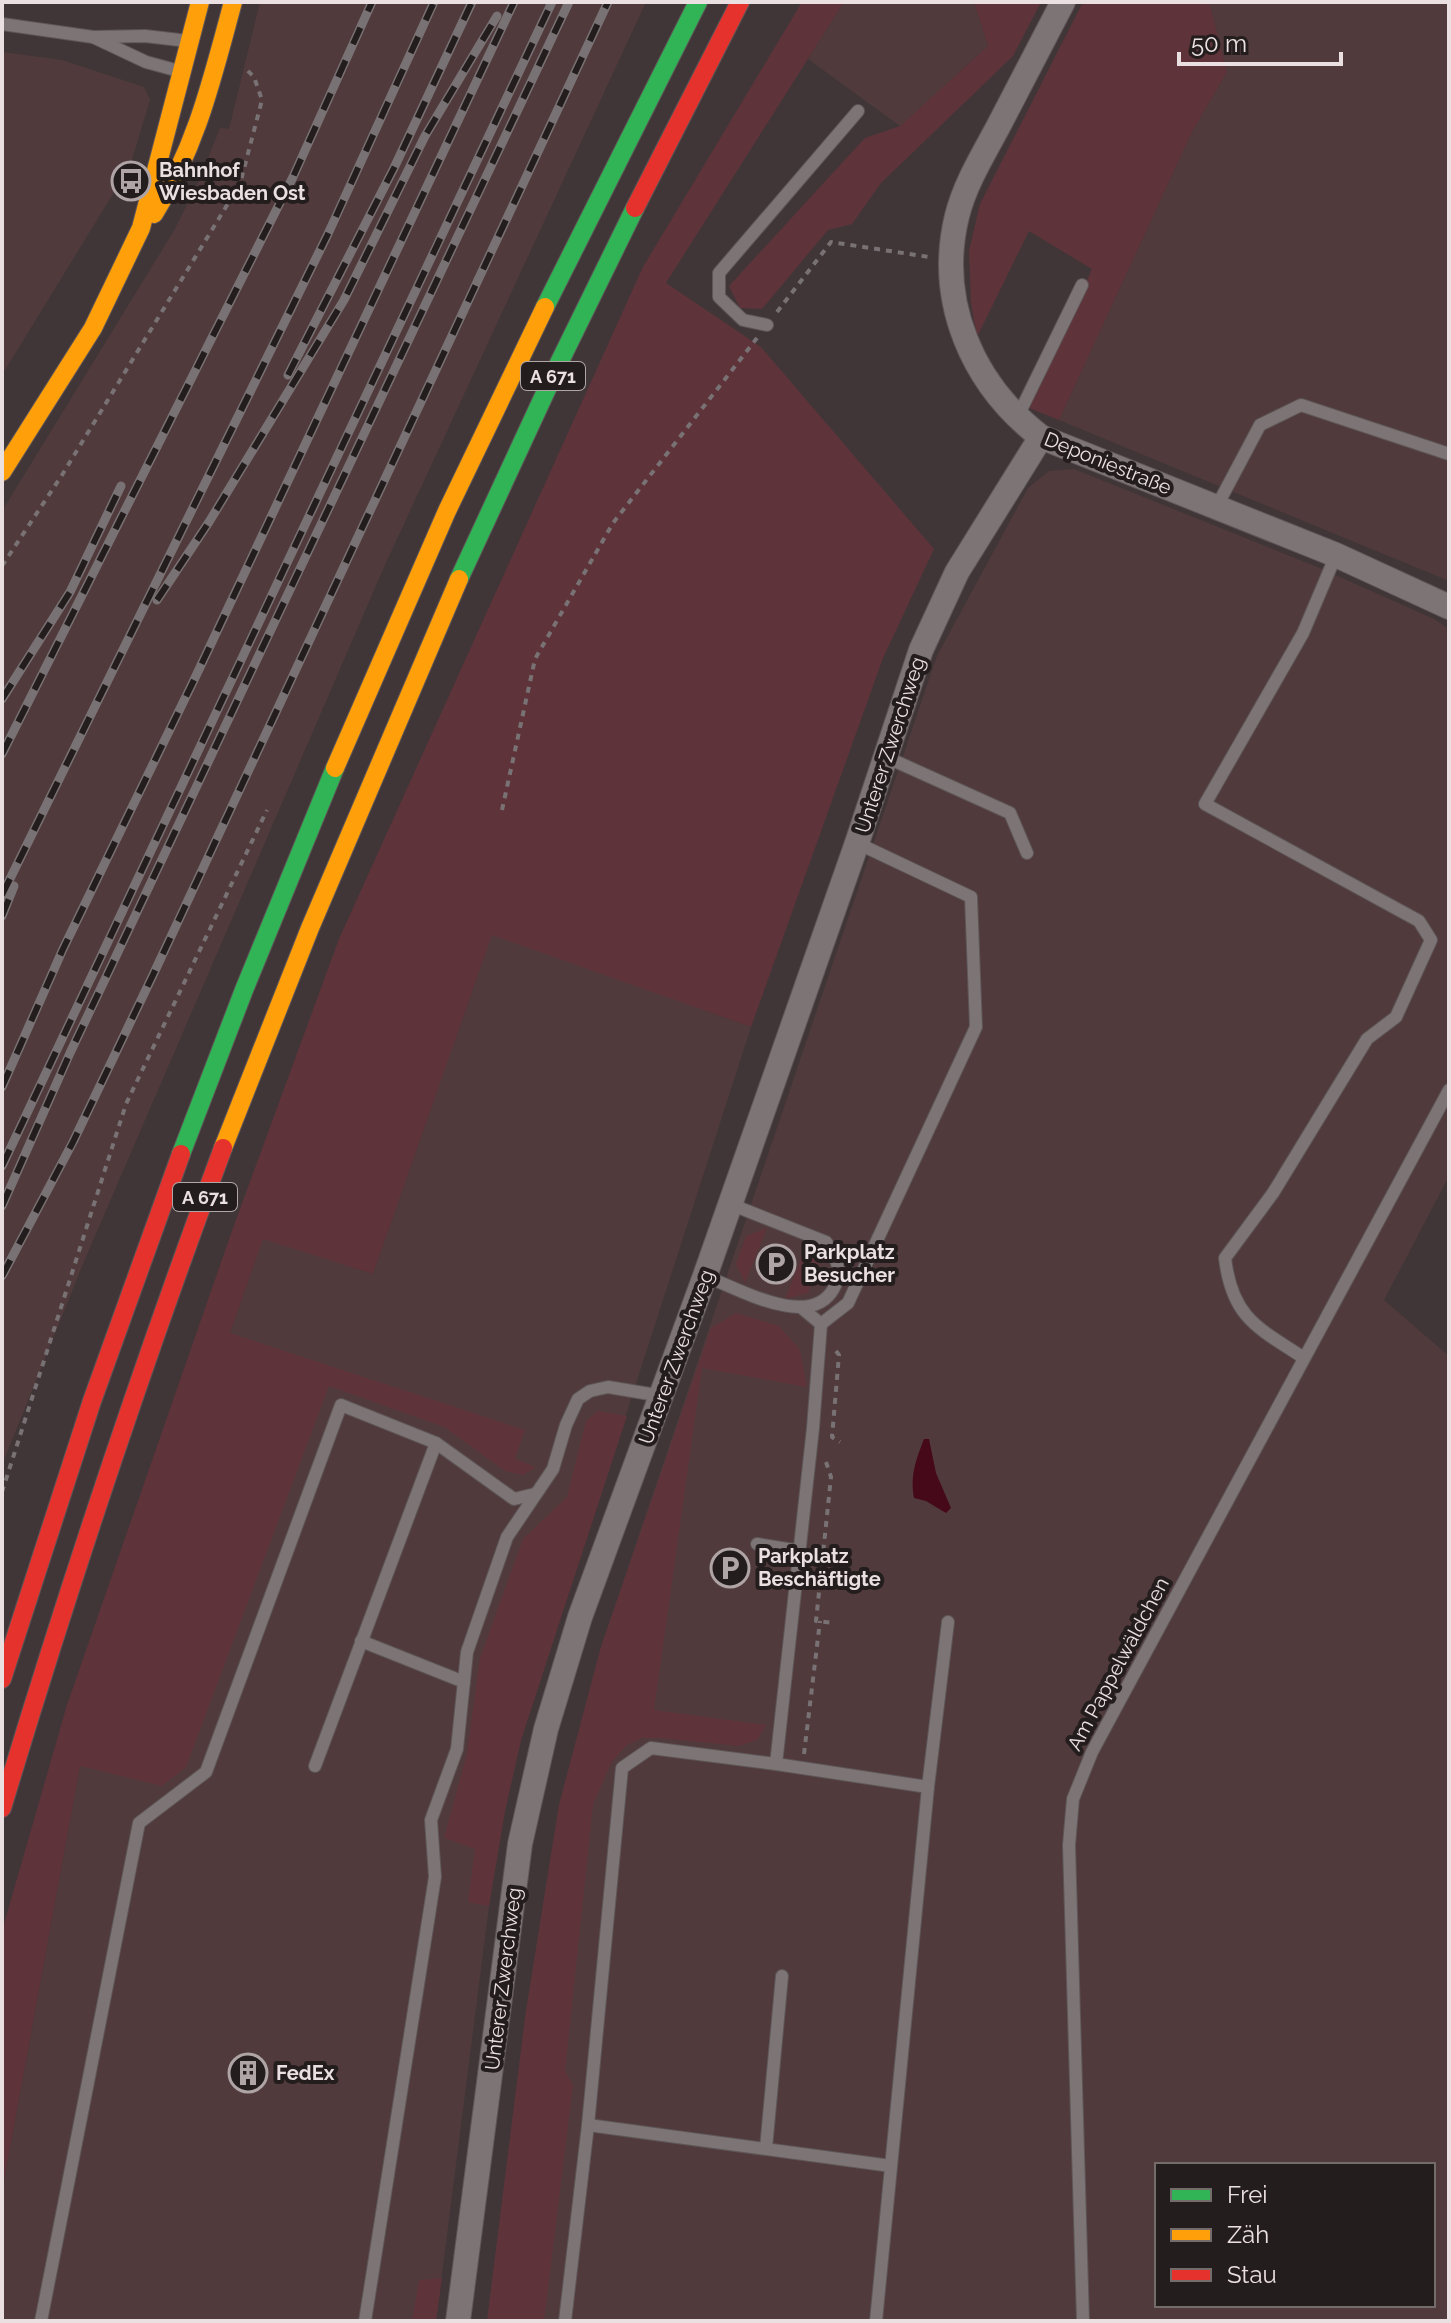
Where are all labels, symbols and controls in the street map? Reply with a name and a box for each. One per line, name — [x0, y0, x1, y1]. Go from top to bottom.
scale bar — [1179, 16, 1341, 66]
text: 50 m — [1191, 29, 1247, 58]
place label: Bahnhof Wiesbaden Ost — [159, 158, 306, 205]
bus stop icon: Bahnhof Wiesbaden Ost — [110, 160, 152, 202]
road number: A 671 — [521, 362, 585, 390]
street label: Deponiestraße — [1041, 427, 1175, 500]
street label: Unterer Zwerchweg — [850, 654, 930, 836]
road number: A 671 — [173, 1183, 237, 1211]
place label: Parkplatz Besucher — [804, 1240, 895, 1287]
parking icon: Parkplatz Besucher — [755, 1243, 797, 1285]
street label: Unterer Zwerchweg — [633, 1267, 719, 1447]
place label: Parkplatz Beschäftigte — [758, 1544, 881, 1591]
parking icon: Parkplatz Beschäftigte — [709, 1547, 751, 1589]
street label: Am Pappelwäldchen — [1062, 1573, 1174, 1755]
street label: Unterer Zwerchweg — [480, 1886, 526, 2072]
building icon: FedEx — [227, 2052, 269, 2094]
place label: FedEx — [276, 2061, 335, 2085]
legend — [1155, 2163, 1435, 2307]
text: Frei — [1227, 2180, 1268, 2209]
text: Zäh — [1227, 2220, 1269, 2249]
text: Stau — [1227, 2260, 1277, 2289]

